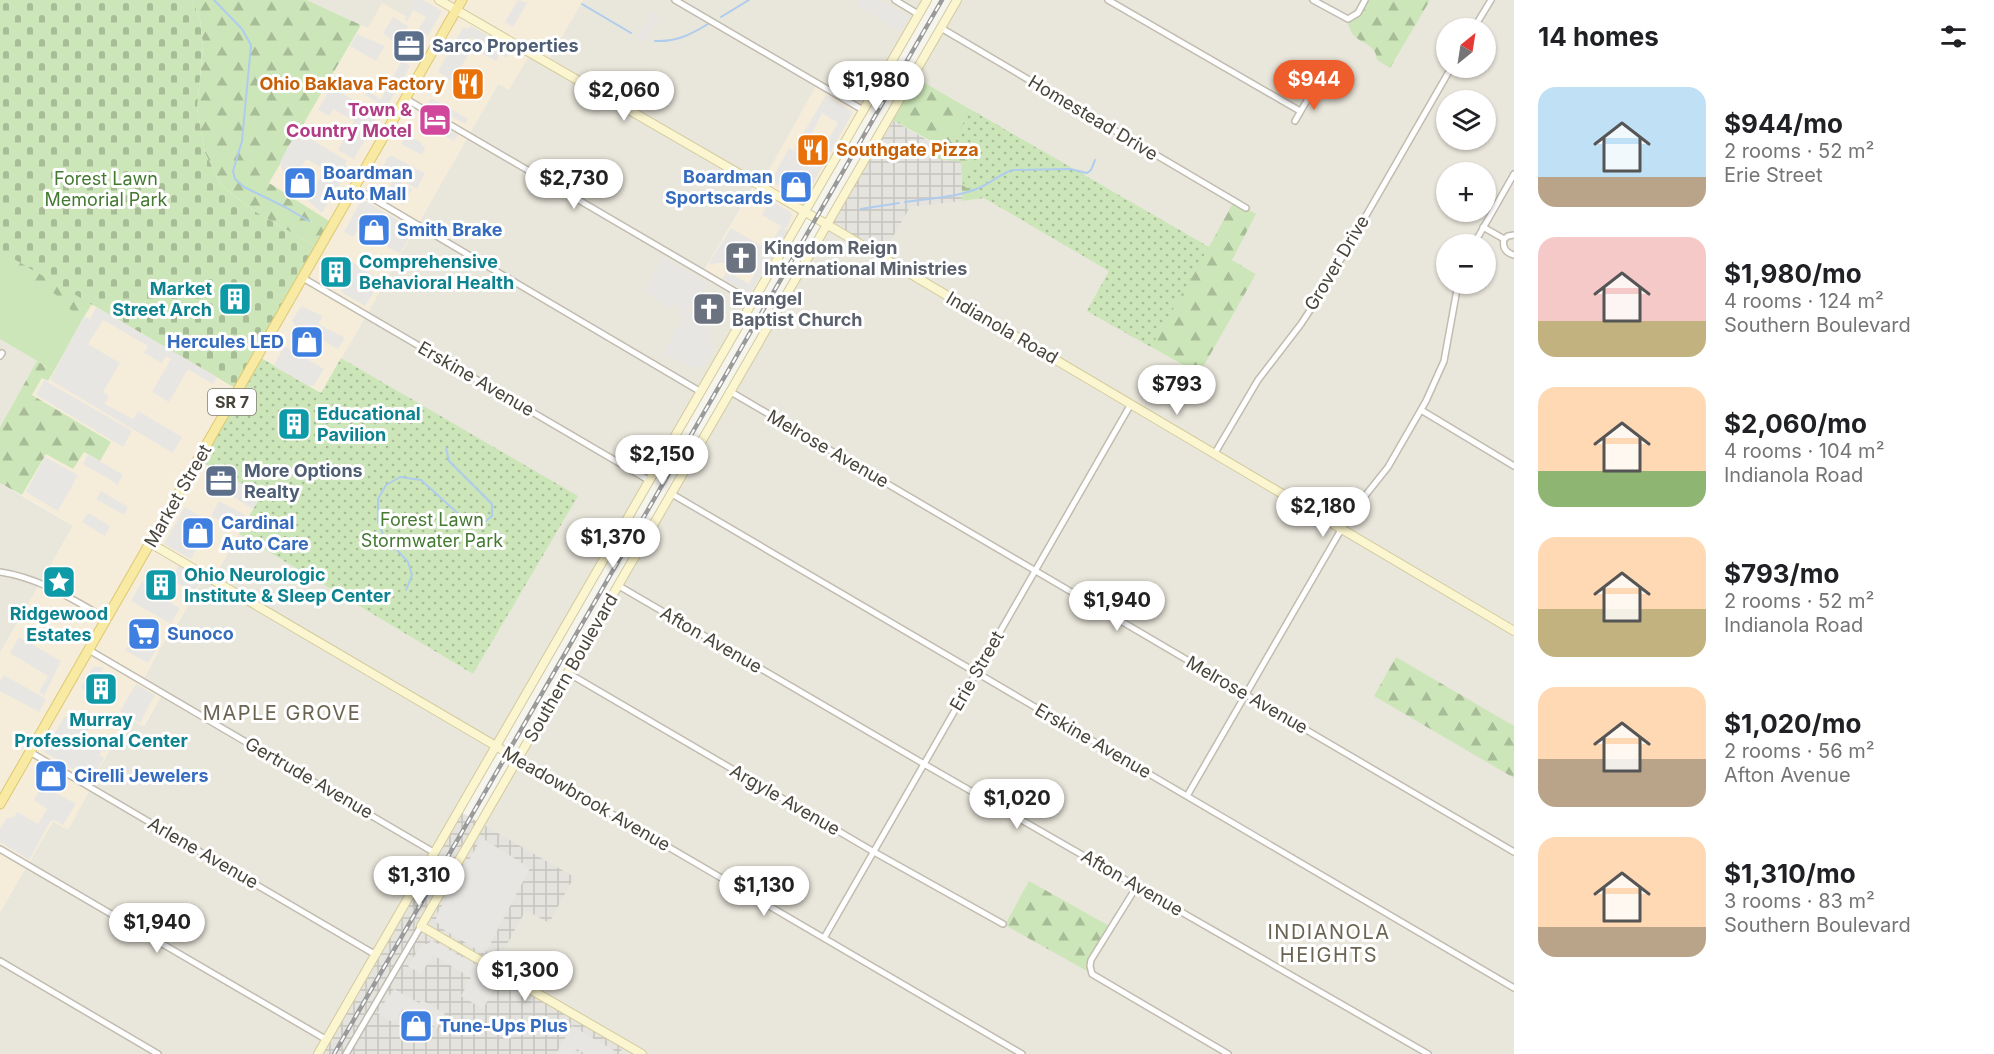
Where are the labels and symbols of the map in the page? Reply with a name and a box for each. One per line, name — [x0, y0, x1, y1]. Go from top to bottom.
north arrow — [1436, 18, 1496, 78]
office icon: Sarco Properties — [391, 28, 427, 64]
place label: Sarco Properties — [432, 35, 579, 56]
pin: $944 — [1278, 60, 1350, 111]
pin: $1,980 — [827, 61, 925, 112]
restaurant icon: Ohio Baklava Factory — [450, 66, 486, 102]
pin: $2,060 — [575, 71, 673, 122]
street label: Homestead Drive — [1025, 71, 1162, 164]
place label: Ohio Baklava Factory — [259, 73, 445, 94]
place label: Town & Country Motel — [286, 99, 412, 141]
hotel icon: Town & Country Motel — [417, 102, 453, 138]
restaurant icon: Southgate Pizza — [795, 132, 831, 168]
place label: Southgate Pizza — [836, 139, 979, 160]
pin: $2,730 — [525, 159, 623, 210]
place label: Boardman Auto Mall — [323, 162, 413, 204]
shop icon: Boardman Auto Mall — [282, 165, 318, 201]
place label: Boardman Sportscards — [665, 166, 773, 208]
park label: Forest Lawn Memorial Park — [45, 168, 168, 210]
shop icon: Boardman Sportscards — [778, 169, 814, 205]
street label: Grover Drive — [1300, 211, 1373, 314]
shop icon: Smith Brake — [356, 212, 392, 248]
place label: Smith Brake — [397, 219, 503, 240]
place label: Kingdom Reign International Ministries — [764, 237, 967, 279]
church icon: Kingdom Reign International Ministries — [723, 240, 759, 276]
place label: Comprehensive Behavioral Health — [359, 251, 514, 293]
building icon: Comprehensive Behavioral Health — [318, 254, 354, 290]
place label: Market Street Arch — [112, 278, 212, 320]
building icon: Market Street Arch — [217, 281, 253, 317]
street label: Indianola Road — [943, 287, 1062, 368]
place label: Evangel Baptist Church — [732, 288, 863, 330]
church icon: Evangel Baptist Church — [691, 291, 727, 327]
shop icon: Hercules LED — [289, 324, 325, 360]
place label: Hercules LED — [167, 331, 284, 352]
street label: Erskine Avenue — [414, 337, 538, 420]
pin: $793 — [1141, 365, 1213, 416]
road number: SR 7 — [208, 389, 256, 415]
place label: Educational Pavilion — [317, 403, 421, 445]
street label: Melrose Avenue — [764, 405, 893, 492]
building icon: Educational Pavilion — [276, 406, 312, 442]
pin: $2,150 — [613, 435, 711, 486]
street label: Market Street — [140, 441, 215, 551]
place label: More Options Realty — [244, 460, 363, 502]
office icon: More Options Realty — [203, 463, 239, 499]
pin: $2,180 — [1274, 487, 1372, 538]
park label: Forest Lawn Stormwater Park — [361, 509, 503, 551]
place label: Cardinal Auto Care — [221, 512, 309, 554]
shop icon: Cardinal Auto Care — [180, 515, 216, 551]
pin: $1,370 — [564, 518, 662, 569]
place icon: Ridgewood Estates — [41, 564, 77, 600]
place label: Ohio Neurologic Institute & Sleep Center — [184, 564, 391, 606]
building icon: Ohio Neurologic Institute & Sleep Center — [143, 567, 179, 603]
pin: $1,940 — [1068, 581, 1166, 632]
street label: Southern Boulevard — [519, 590, 622, 746]
street label: Afton Avenue — [657, 602, 766, 677]
place label: Ridgewood Estates — [10, 603, 108, 645]
supermarket icon: Sunoco — [126, 616, 162, 652]
place label: Sunoco — [167, 623, 234, 644]
street label: Erie Street — [945, 627, 1008, 714]
street label: Melrose Avenue — [1183, 651, 1312, 738]
building icon: Murray Professional Center — [83, 671, 119, 707]
street label: Erskine Avenue — [1031, 699, 1155, 782]
district label: MAPLE GROVE — [203, 701, 361, 725]
place label: Murray Professional Center — [14, 709, 188, 751]
street label: Gertrude Avenue — [242, 732, 377, 823]
street label: Meadowbrook Avenue — [499, 742, 674, 855]
shop icon: Cirelli Jewelers — [33, 758, 69, 794]
street label: Argyle Avenue — [727, 760, 844, 839]
place label: Cirelli Jewelers — [74, 765, 209, 786]
pin: $1,020 — [968, 779, 1066, 830]
street label: Arlene Avenue — [144, 813, 262, 893]
street label: Afton Avenue — [1078, 845, 1187, 920]
pin: $1,310 — [370, 856, 468, 907]
pin: $1,130 — [715, 866, 813, 917]
pin: $1,940 — [108, 903, 206, 954]
district label: INDIANOLA HEIGHTS — [1267, 920, 1391, 967]
pin: $1,300 — [476, 951, 574, 1002]
shop icon: Tune-Ups Plus — [398, 1008, 434, 1044]
place label: Tune-Ups Plus — [439, 1015, 568, 1036]

